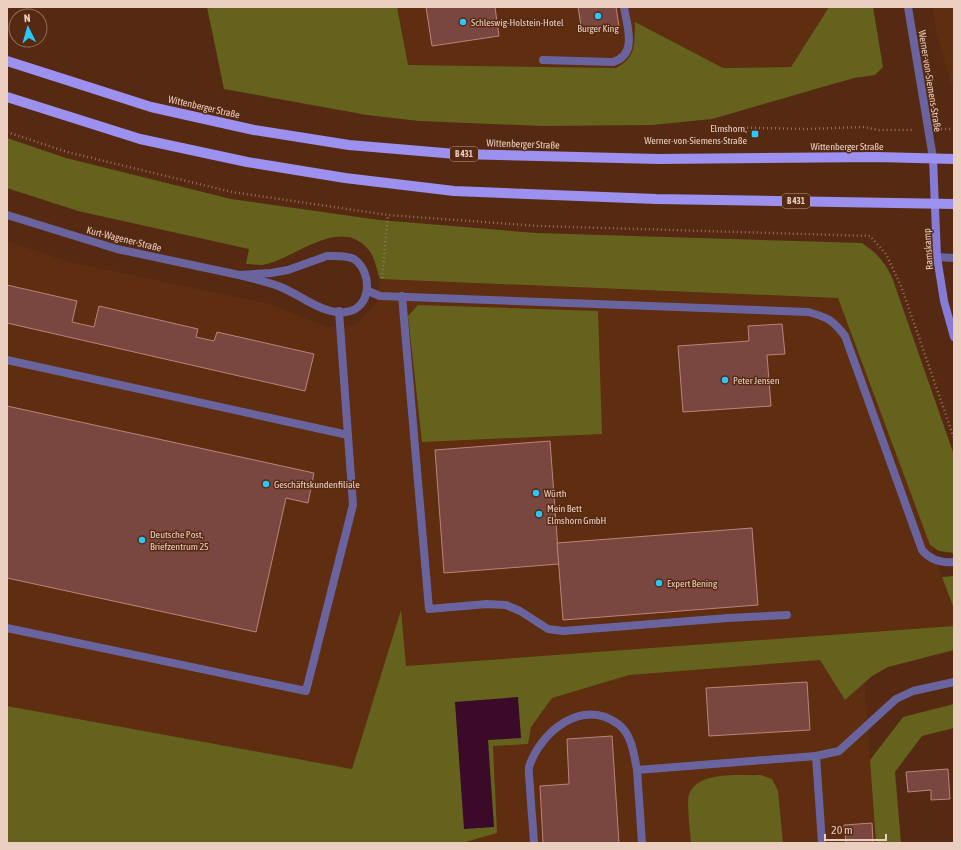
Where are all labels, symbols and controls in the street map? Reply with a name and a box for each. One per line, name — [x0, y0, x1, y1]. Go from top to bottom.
north arrow — [8, 8, 48, 48]
marker: Burger King — [593, 11, 603, 21]
text: N — [23, 12, 31, 24]
marker: Schleswig-Holstein-Hotel — [458, 17, 468, 27]
place label: Schleswig-Holstein-Hotel — [471, 17, 564, 28]
place label: Burger King — [577, 23, 619, 34]
street label: Werner-von-Siemens-Straße — [917, 29, 944, 133]
street label: Wittenberger Straße — [167, 93, 241, 121]
place label: Elmshorn, Werner-von-Siemens-Straße — [644, 123, 747, 146]
marker: Elmshorn, Werner-von-Siemens-Straße — [750, 129, 760, 139]
street label: Wittenberger Straße — [486, 137, 560, 151]
street label: Wittenberger Straße — [810, 141, 884, 152]
road number: B 431 — [450, 147, 478, 161]
road number: B 431 — [782, 194, 810, 208]
street label: Kurt-Wagener-Straße — [85, 224, 163, 254]
street label: Ramskamp — [921, 228, 935, 270]
marker: Peter Jensen — [720, 375, 730, 385]
place label: Peter Jensen — [733, 375, 780, 386]
marker: Geschäftskundenfiliale — [261, 479, 271, 489]
place label: Geschäftskundenfiliale — [274, 479, 360, 490]
marker: Würth — [531, 488, 541, 498]
place label: Würth — [544, 488, 567, 499]
place label: Mein Bett Elmshorn GmbH — [547, 503, 606, 526]
marker: Mein Bett Elmshorn GmbH — [534, 509, 544, 519]
place label: Deutsche Post, Briefzentrum 25 — [150, 529, 209, 552]
marker: Deutsche Post, Briefzentrum 25 — [137, 535, 147, 545]
marker: Expert Bening — [654, 578, 664, 588]
place label: Expert Bening — [667, 578, 718, 589]
scale bar — [825, 816, 886, 842]
text: 20 m — [831, 823, 853, 837]

